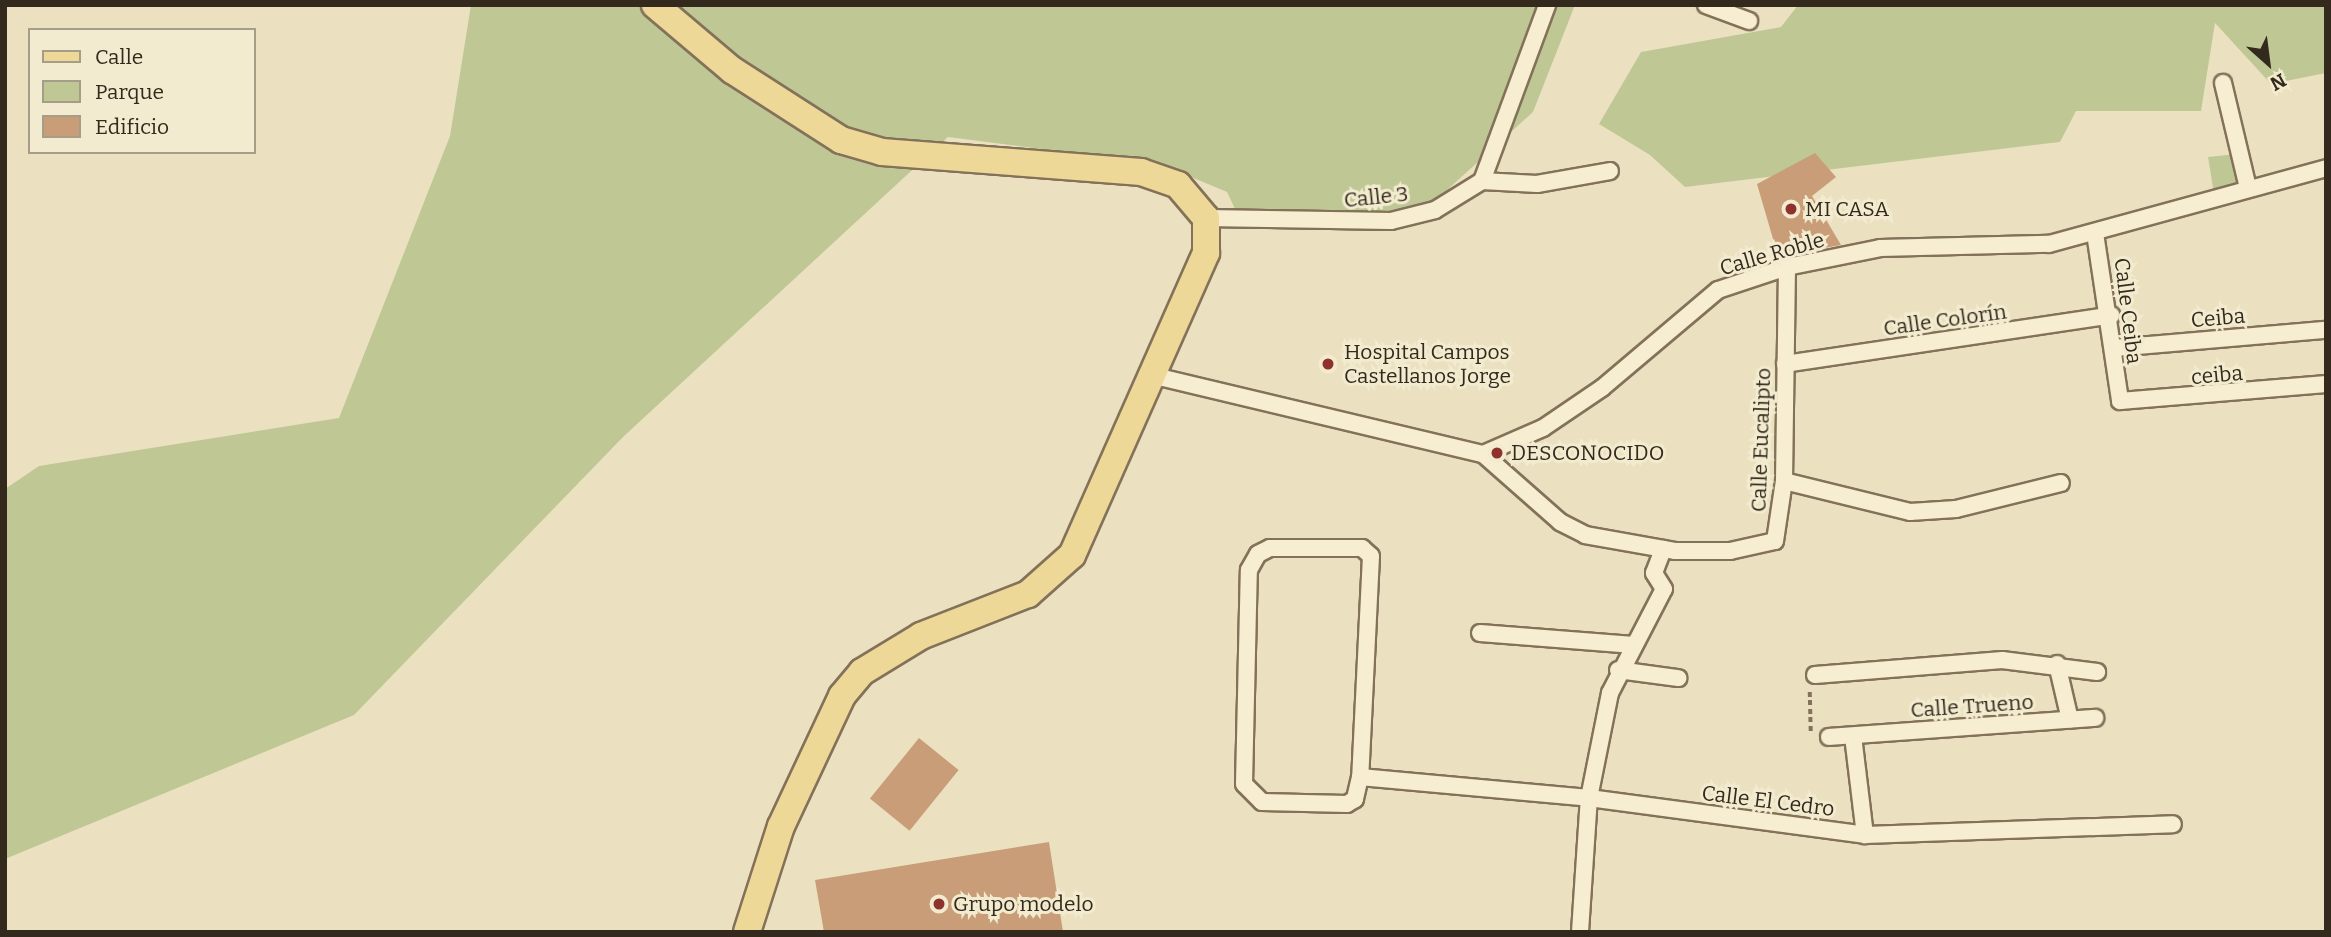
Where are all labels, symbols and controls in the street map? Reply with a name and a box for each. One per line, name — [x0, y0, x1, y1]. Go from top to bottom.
legend — [28, 28, 256, 154]
north arrow — [2233, 28, 2303, 98]
text: Calle — [95, 44, 143, 70]
text: N — [2266, 68, 2290, 96]
text: Parque — [95, 79, 164, 105]
text: Edificio — [95, 114, 169, 140]
street label: Calle 3 — [1343, 181, 1409, 213]
place label: MI CASA — [1805, 196, 1889, 222]
marker: MI CASA — [1783, 201, 1799, 217]
street label: Calle Roble — [1717, 227, 1827, 281]
street label: Calle Ceiba — [2109, 256, 2147, 366]
street label: Calle Colorín — [1882, 299, 2008, 341]
street label: Ceiba — [2190, 303, 2246, 333]
place label: Hospital Campos Castellanos Jorge — [1344, 339, 1511, 389]
marker: Hospital Campos Castellanos Jorge — [1318, 354, 1338, 374]
street label: ceiba — [2190, 360, 2244, 390]
street label: Calle Eucalipto — [1746, 367, 1776, 513]
place label: DESCONOCIDO — [1511, 440, 1664, 466]
marker: DESCONOCIDO — [1489, 445, 1505, 461]
street label: Calle Trueno — [1910, 689, 2034, 723]
street label: Calle El Cedro — [1700, 780, 1836, 822]
place label: Grupo modelo — [953, 891, 1094, 917]
marker: Grupo modelo — [931, 896, 947, 912]

